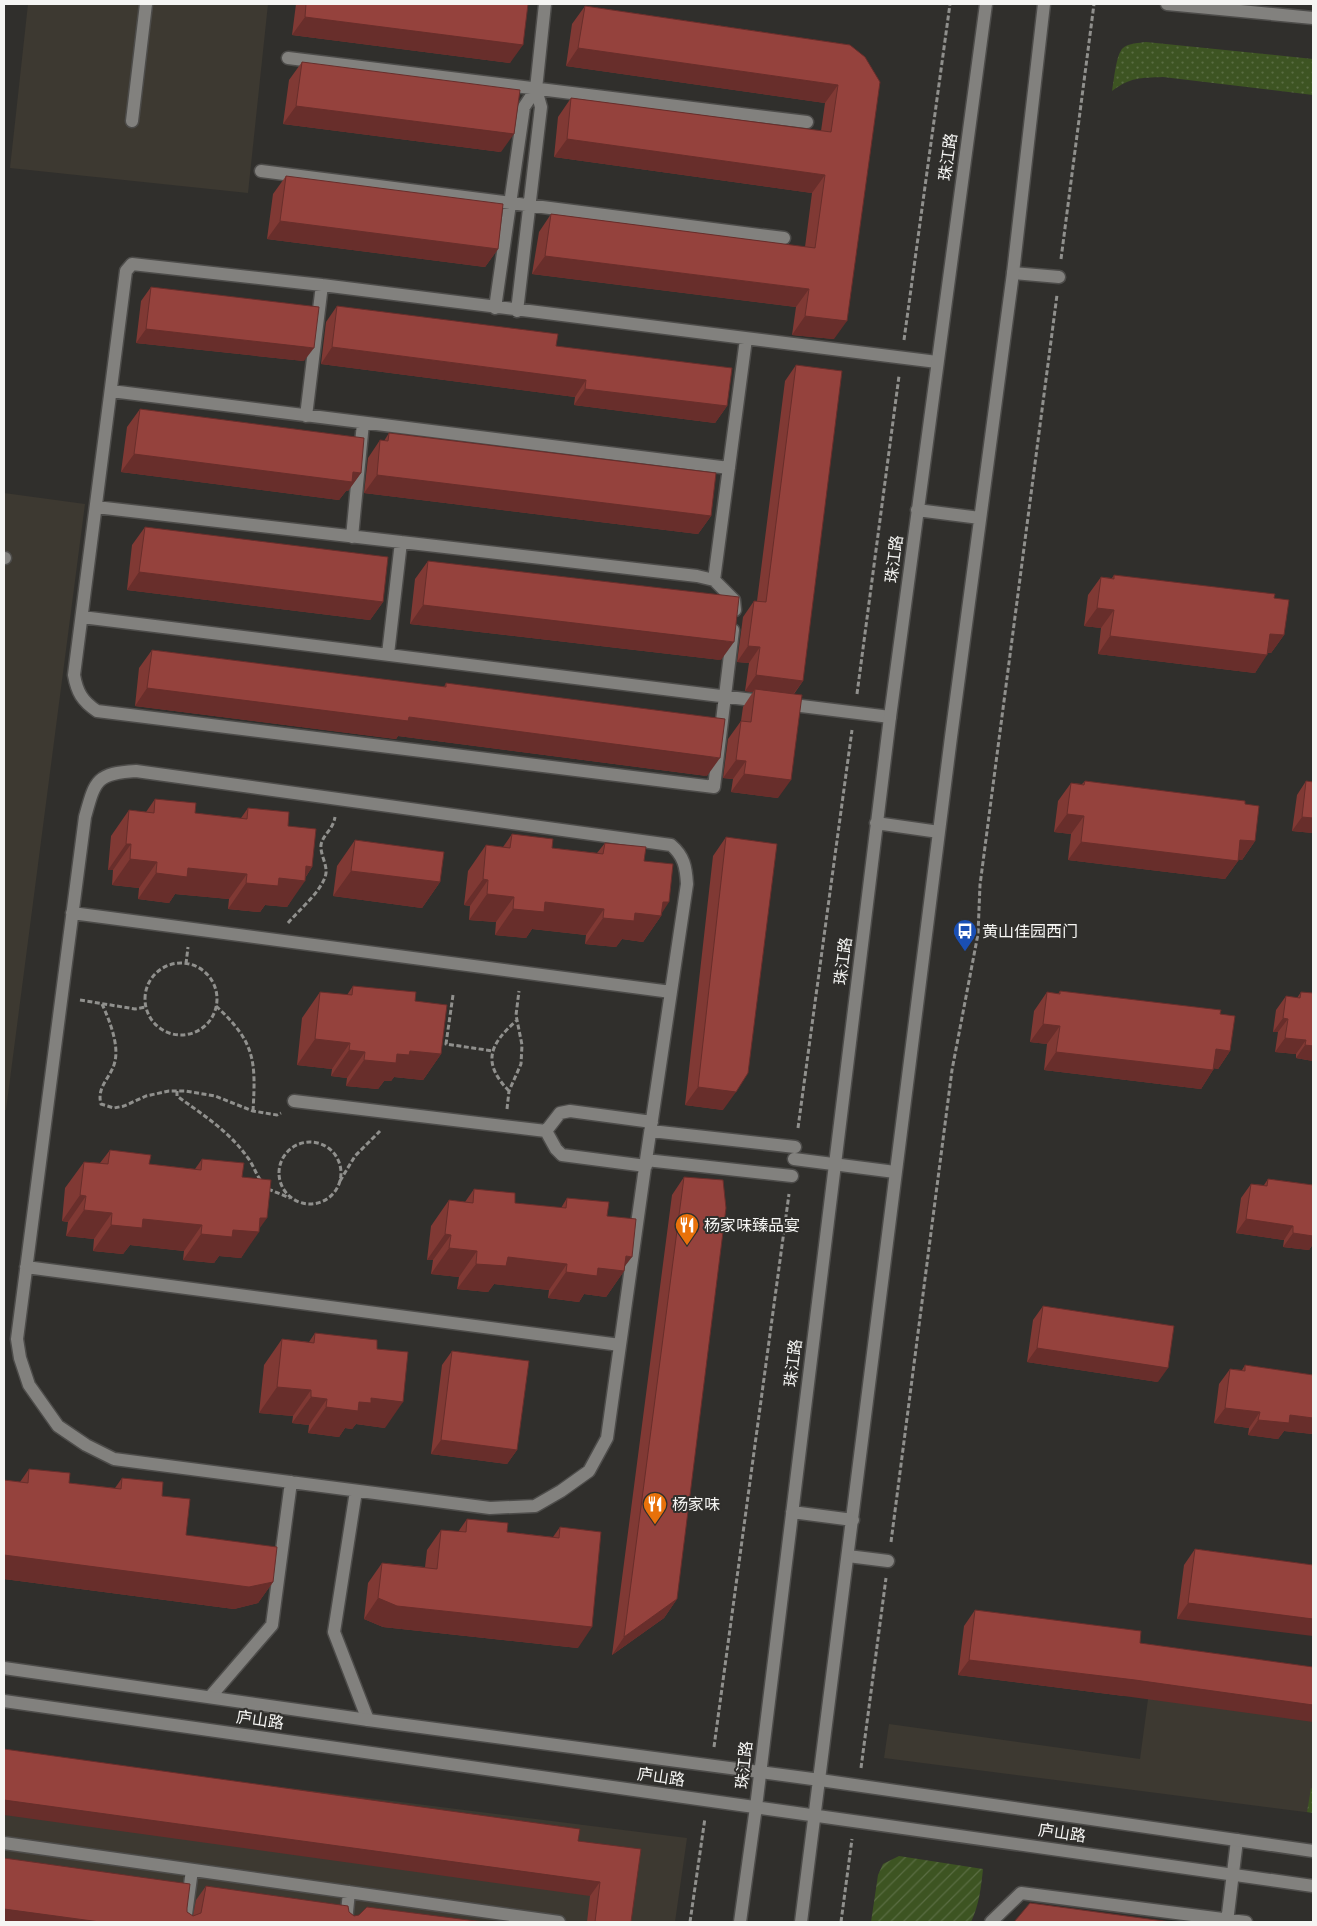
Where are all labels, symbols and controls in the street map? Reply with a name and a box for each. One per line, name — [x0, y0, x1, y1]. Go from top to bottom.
street label: 珠江路 — [935, 132, 961, 182]
street label: 珠江路 — [882, 534, 906, 584]
bus stop icon: 黄山佳园西门 — [952, 918, 978, 952]
place label: 黄山佳园西门 — [982, 922, 1078, 941]
street label: 珠江路 — [831, 936, 855, 986]
restaurant icon: 杨家味臻品宴 — [674, 1212, 700, 1246]
place label: 杨家味臻品宴 — [704, 1216, 800, 1235]
street label: 珠江路 — [781, 1338, 805, 1388]
restaurant icon: 杨家味 — [642, 1491, 668, 1525]
place label: 杨家味 — [672, 1495, 720, 1514]
street label: 庐山路 — [235, 1707, 285, 1733]
street label: 珠江路 — [732, 1740, 756, 1790]
street label: 庐山路 — [636, 1764, 686, 1790]
street label: 庐山路 — [1037, 1820, 1087, 1846]

